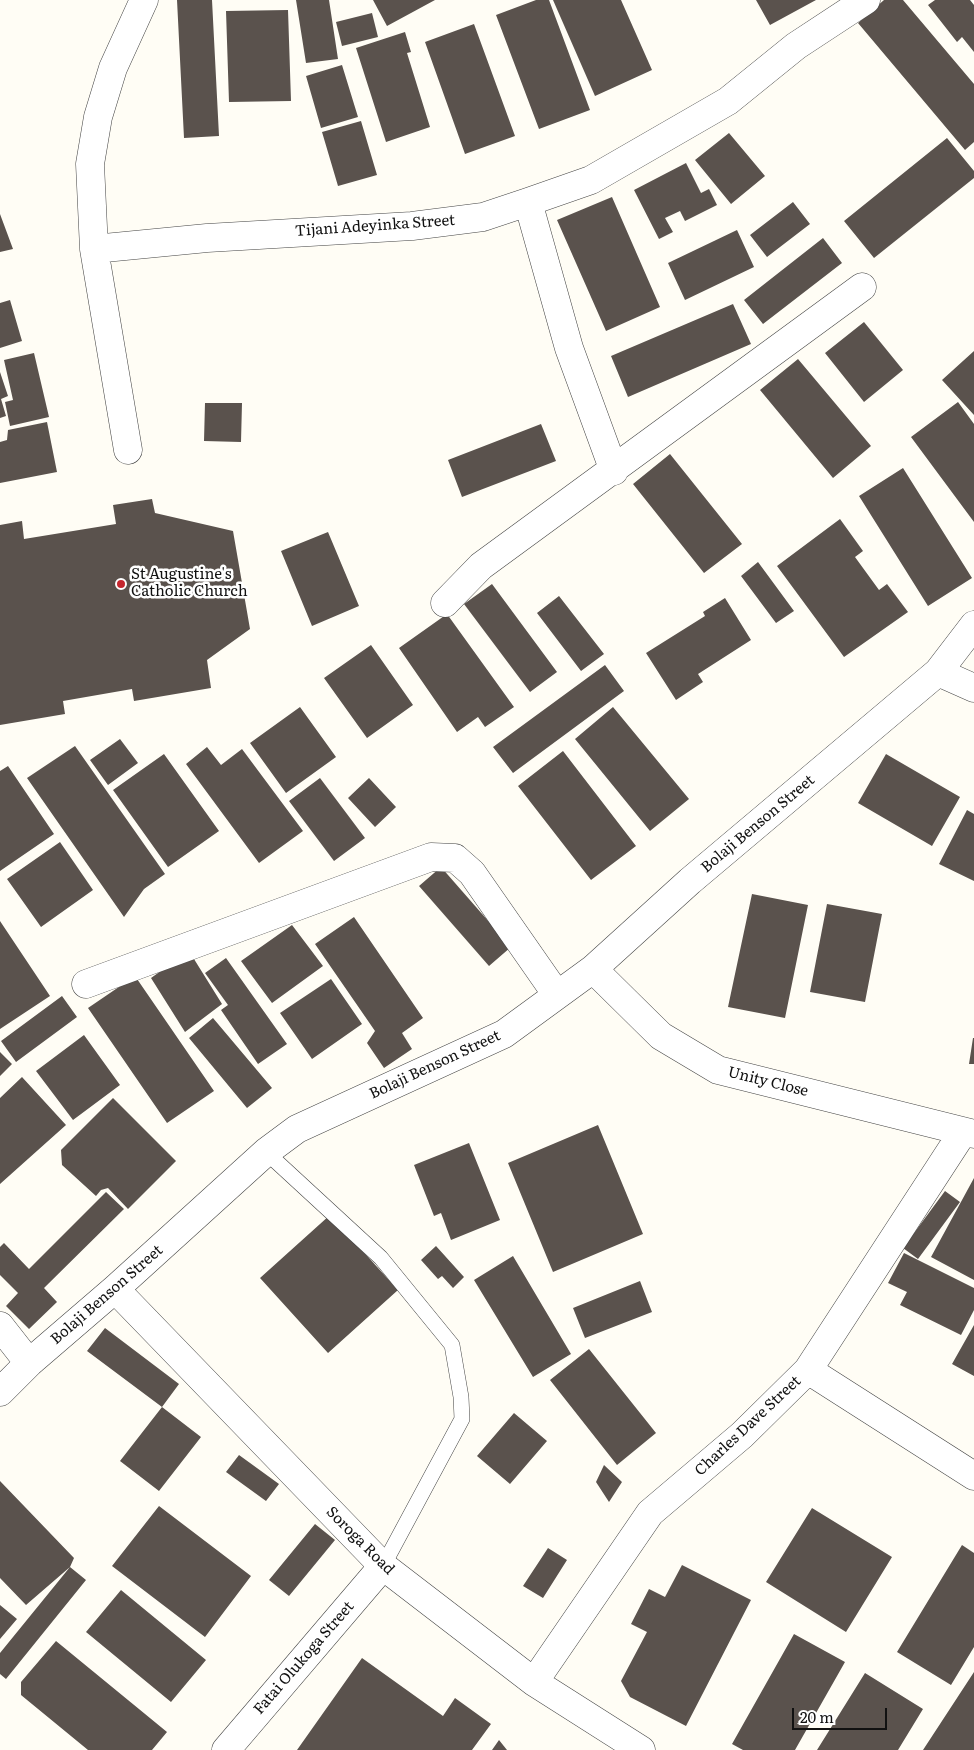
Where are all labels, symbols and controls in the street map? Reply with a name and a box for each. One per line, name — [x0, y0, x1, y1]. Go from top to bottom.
street label: Tijani Adeyinka Street — [294, 211, 456, 241]
place label: St Augustine's Catholic Church — [131, 566, 248, 601]
marker: St Augustine's Catholic Church — [115, 578, 127, 590]
street label: Bolaji Benson Street — [698, 771, 818, 877]
street label: Bolaji Benson Street — [367, 1027, 503, 1103]
street label: Unity Close — [726, 1063, 810, 1101]
street label: Bolaji Benson Street — [47, 1241, 167, 1349]
street label: Charles Dave Street — [691, 1372, 805, 1480]
street label: Soroga Road — [322, 1503, 398, 1579]
street label: Fatai Olukoga Street — [250, 1598, 358, 1718]
scale bar — [794, 1698, 889, 1730]
text: 20 m — [800, 1705, 834, 1728]

